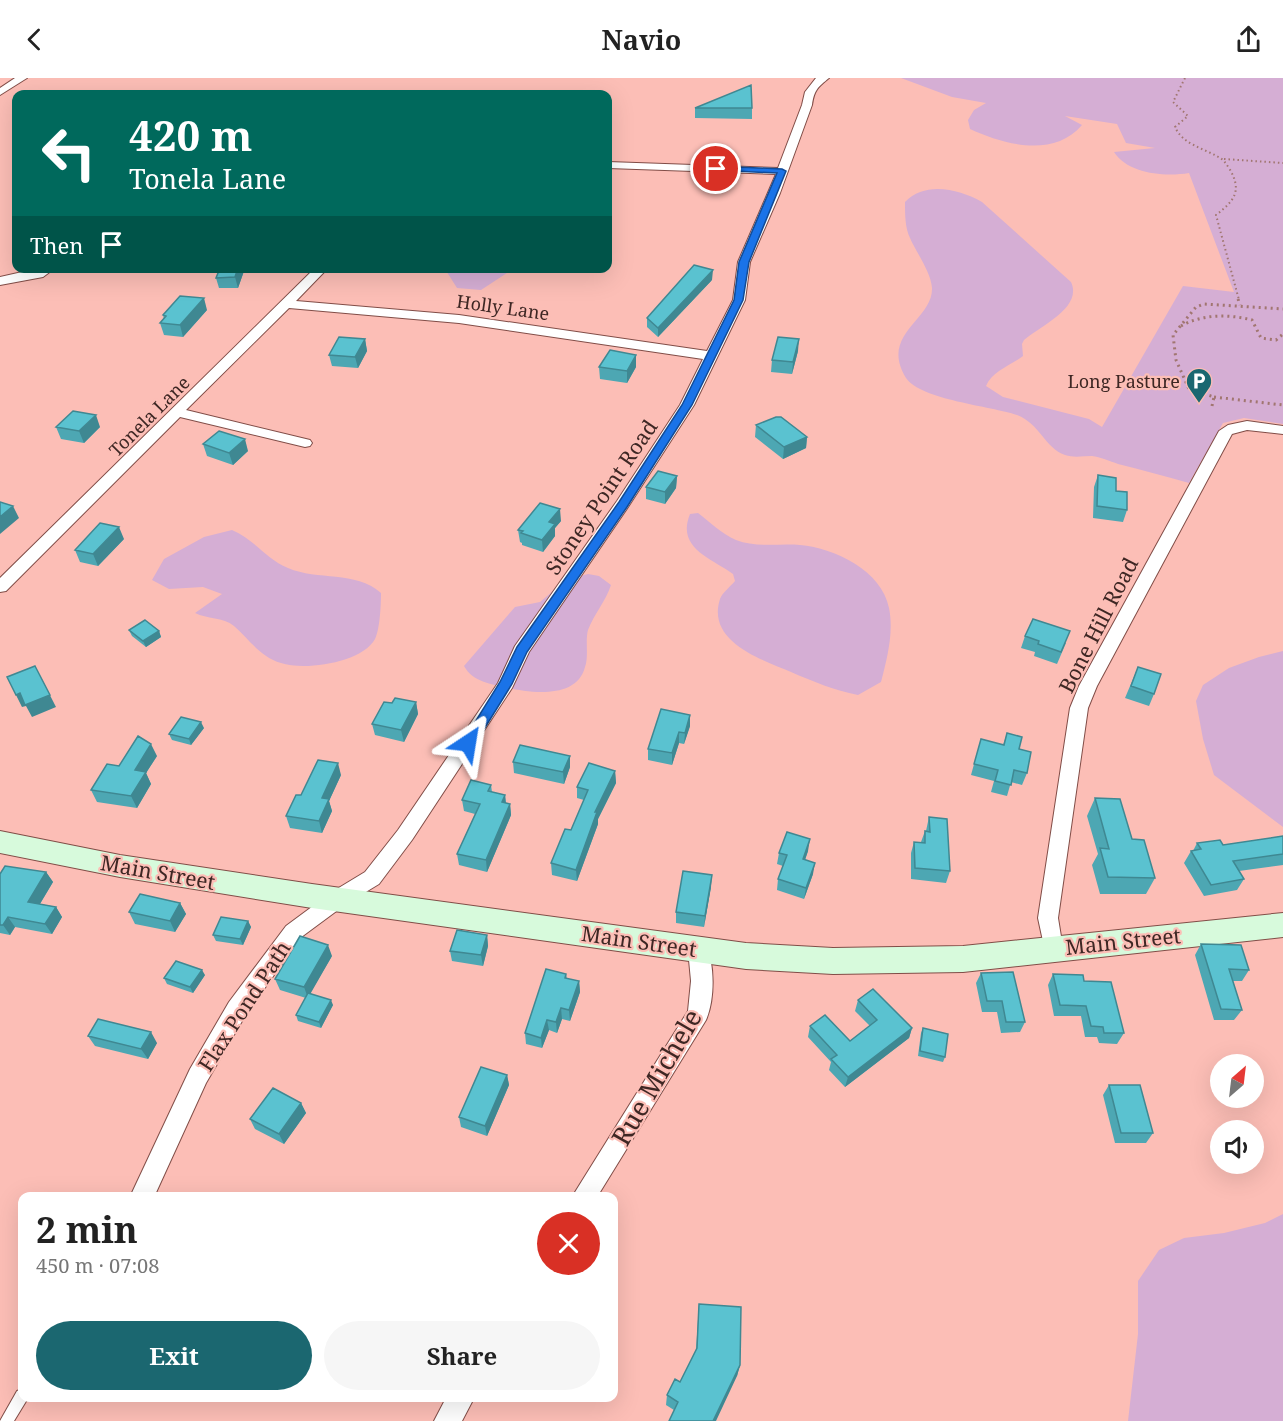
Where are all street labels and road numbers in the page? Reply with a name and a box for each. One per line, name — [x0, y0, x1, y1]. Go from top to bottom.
street label: Holly Lane — [455, 289, 551, 325]
street label: Tonela Lane — [103, 370, 195, 462]
street label: Stoney Point Road — [539, 414, 663, 580]
street label: Bone Hill Road — [1052, 552, 1144, 698]
street label: Main Street — [99, 848, 217, 896]
street label: Main Street — [580, 919, 698, 963]
street label: Main Street — [1064, 921, 1182, 961]
street label: Flax Pond Path — [191, 935, 297, 1077]
street label: Rue Michele — [602, 1002, 710, 1152]

